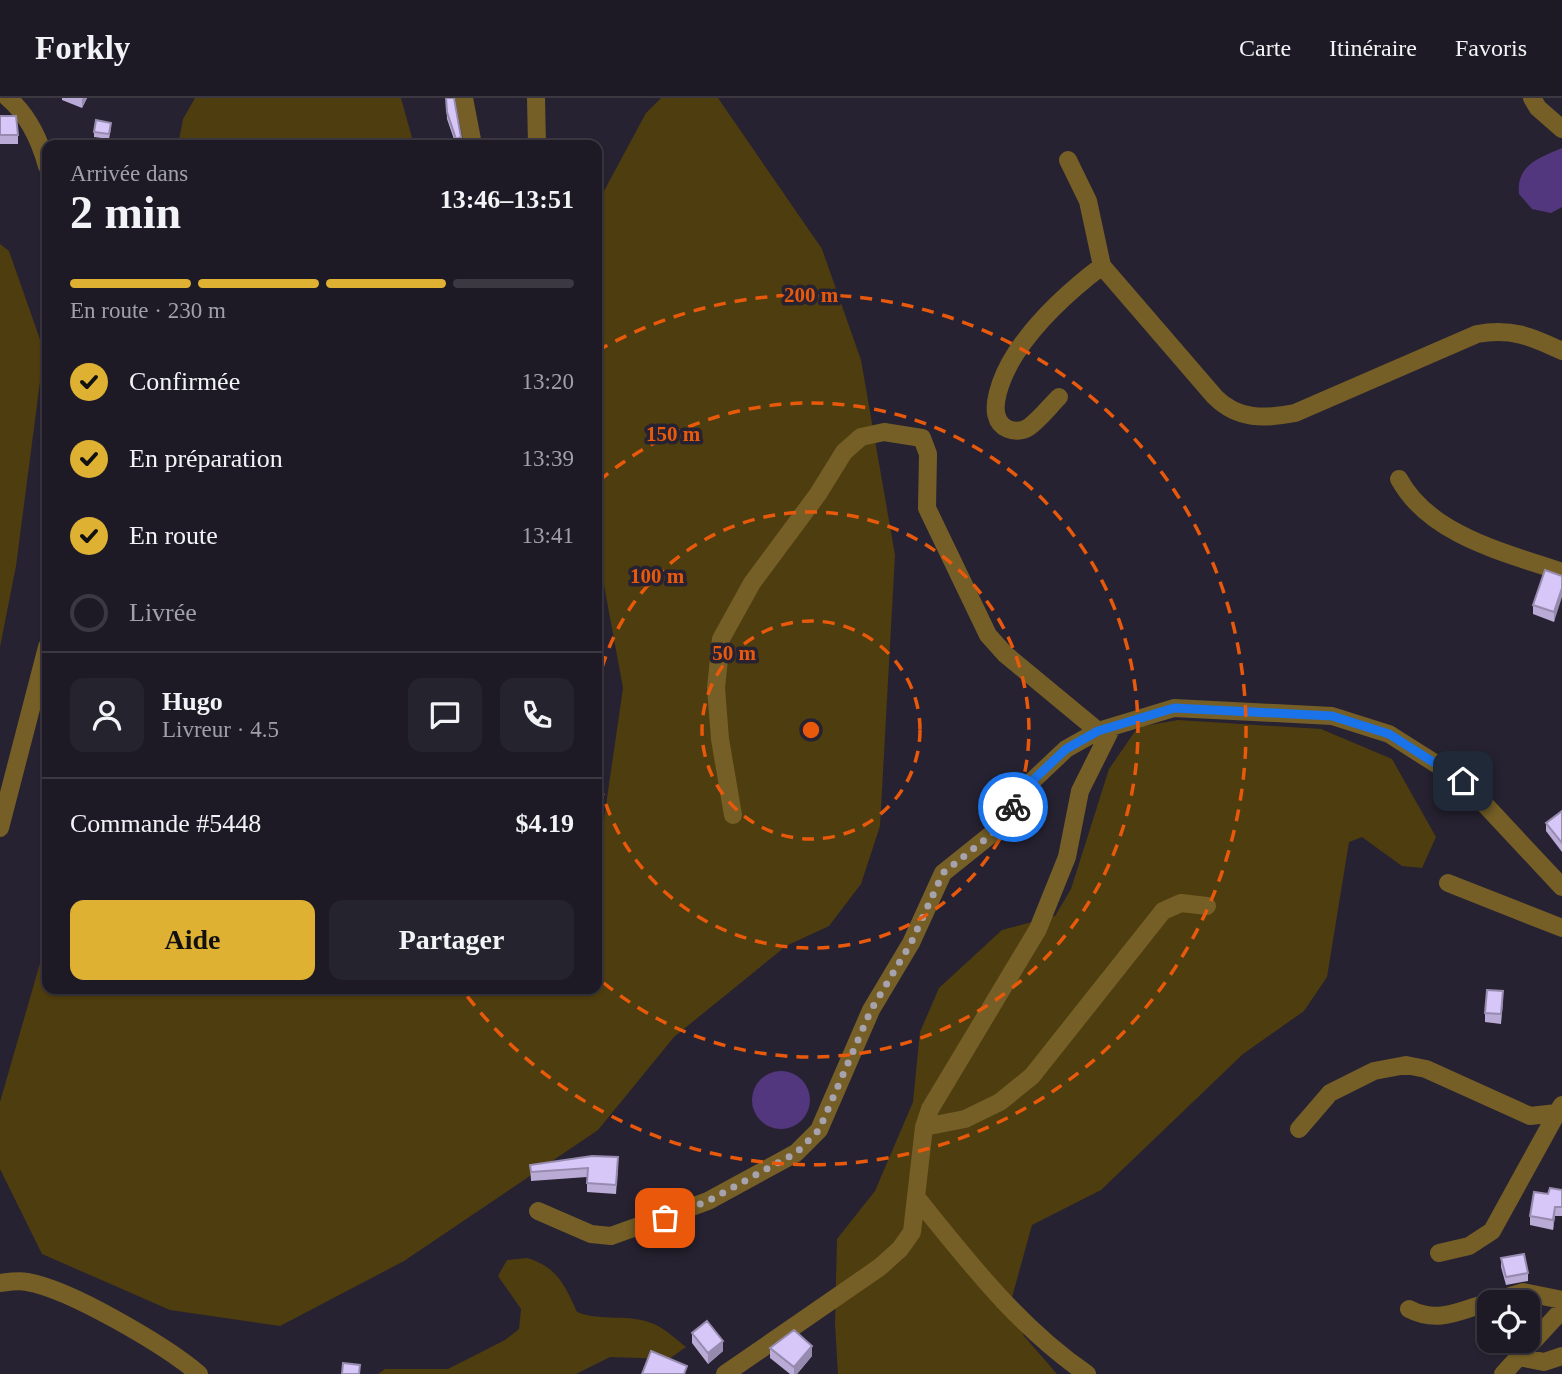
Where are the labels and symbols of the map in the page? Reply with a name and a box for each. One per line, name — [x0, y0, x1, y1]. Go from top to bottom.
text: 200 m — [784, 283, 839, 307]
text: 150 m — [646, 422, 701, 446]
text: 100 m — [630, 564, 685, 588]
text: 50 m — [712, 641, 756, 665]
centre of rings — [799, 718, 823, 742]
pin — [1433, 751, 1493, 811]
courier — [978, 772, 1048, 842]
pin — [635, 1188, 695, 1248]

